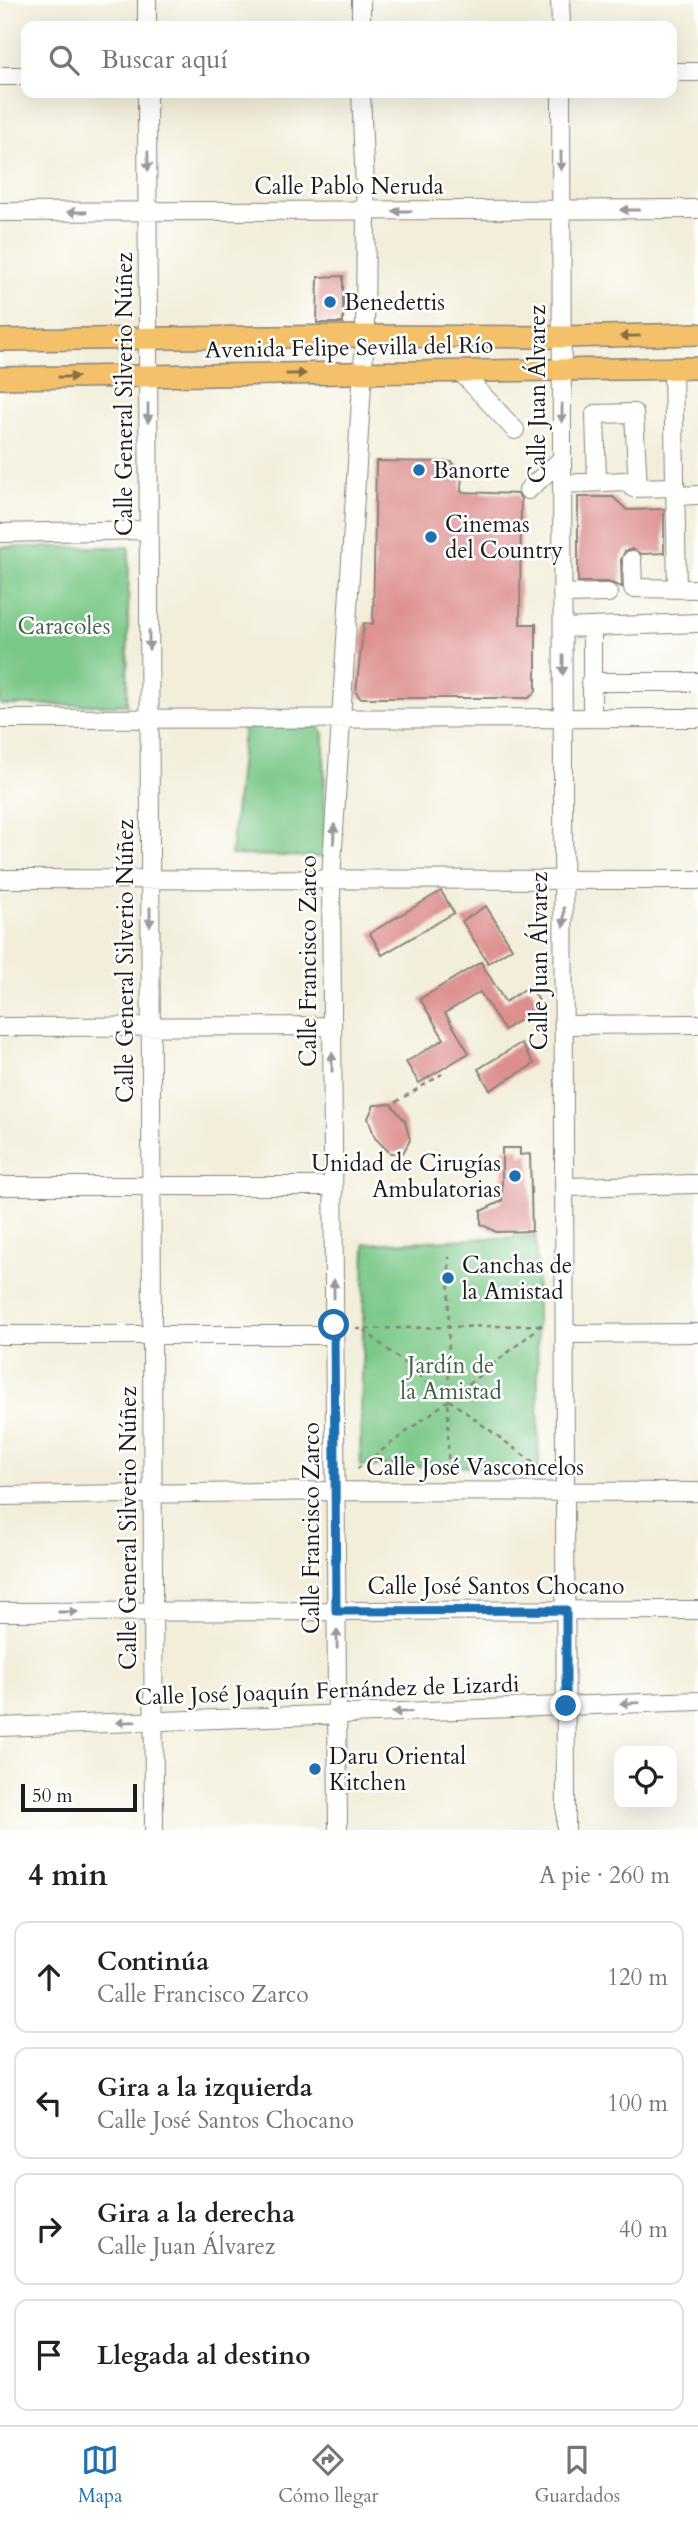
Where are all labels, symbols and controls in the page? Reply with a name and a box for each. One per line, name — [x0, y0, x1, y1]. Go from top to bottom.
search box — [21, 21, 677, 98]
icon: search — [45, 41, 83, 79]
text: Buscar aquí — [101, 42, 228, 77]
one-way arrow — [142, 150, 154, 172]
one-way arrow — [555, 150, 567, 172]
street label: Calle Pablo Neruda — [254, 171, 444, 202]
one-way arrow — [619, 204, 641, 216]
one-way arrow — [391, 205, 413, 217]
one-way arrow — [66, 206, 88, 218]
street label: Calle General Silverio Núñez — [109, 252, 140, 536]
place label: Benedettis — [344, 287, 445, 318]
marker: Benedettis — [322, 294, 338, 310]
street label: Calle Juan Álvarez — [522, 305, 553, 483]
street label: Avenida Felipe Sevilla del Río — [205, 329, 494, 366]
one-way arrow — [619, 330, 641, 341]
one-way arrow — [285, 368, 307, 380]
one-way arrow — [57, 371, 79, 383]
one-way arrow — [142, 402, 154, 424]
one-way arrow — [556, 402, 568, 424]
place label: Banorte — [433, 455, 510, 486]
marker: Banorte — [411, 462, 427, 478]
place label: Cinemas del Country — [445, 509, 563, 566]
marker: Cinemas del Country — [423, 529, 439, 545]
park label: Caracoles — [18, 611, 110, 642]
one-way arrow — [143, 630, 155, 652]
one-way arrow — [557, 654, 569, 676]
street label: Calle General Silverio Núñez — [110, 819, 141, 1103]
one-way arrow — [329, 823, 340, 845]
street label: Calle Francisco Zarco — [293, 855, 324, 1067]
street label: Calle Juan Álvarez — [524, 872, 555, 1050]
one-way arrow — [144, 906, 156, 928]
one-way arrow — [558, 906, 570, 928]
one-way arrow — [326, 1051, 338, 1073]
place label: Unidad de Cirugías Ambulatorias — [311, 1148, 501, 1205]
marker: Unidad de Cirugías Ambulatorias — [507, 1168, 523, 1184]
place label: Canchas de la Amistad — [462, 1250, 572, 1307]
marker: Canchas de la Amistad — [440, 1270, 456, 1286]
one-way arrow — [328, 1278, 340, 1300]
route start — [318, 1309, 349, 1340]
park label: Jardín de la Amistad — [400, 1350, 502, 1407]
street label: Calle General Silverio Núñez — [113, 1386, 144, 1670]
street label: Calle Francisco Zarco — [296, 1422, 327, 1634]
street label: Calle José Vasconcelos — [366, 1452, 584, 1483]
street label: Calle José Santos Chocano — [367, 1571, 625, 1602]
one-way arrow — [57, 1606, 79, 1618]
one-way arrow — [331, 1628, 342, 1650]
street label: Calle José Joaquín Fernández de Lizardi — [134, 1668, 520, 1713]
route end — [550, 1690, 581, 1721]
one-way arrow — [619, 1698, 641, 1709]
one-way arrow — [391, 1706, 413, 1717]
one-way arrow — [115, 1717, 137, 1728]
place label: Daru Oriental Kitchen — [329, 1741, 466, 1798]
map controls — [614, 1746, 677, 1809]
button: locate — [614, 1746, 677, 1809]
marker: Daru Oriental Kitchen — [307, 1761, 323, 1777]
scale bar — [21, 1781, 136, 1813]
text: 50 m — [32, 1783, 73, 1809]
text: 4 min — [28, 1855, 108, 1896]
text: A pie · 260 m — [539, 1860, 670, 1891]
text: Continúa — [97, 1944, 209, 1979]
icon: ahead — [30, 1958, 68, 1996]
text: 120 m — [607, 1962, 668, 1993]
text: Calle Francisco Zarco — [97, 1979, 309, 2010]
text: Gira a la izquierda — [97, 2070, 313, 2105]
icon: left — [30, 2084, 68, 2122]
text: 100 m — [607, 2088, 668, 2119]
text: Calle José Santos Chocano — [97, 2105, 354, 2136]
text: Gira a la derecha — [97, 2196, 295, 2231]
icon: right — [30, 2210, 68, 2248]
text: 40 m — [619, 2214, 668, 2245]
text: Calle Juan Álvarez — [97, 2231, 275, 2262]
icon: arrive — [30, 2336, 68, 2374]
text: Llegada al destino — [97, 2338, 311, 2373]
tab: Mapa — [78, 2441, 122, 2509]
tab: Cómo llegar — [278, 2441, 379, 2509]
tab: Guardados — [534, 2441, 620, 2509]

